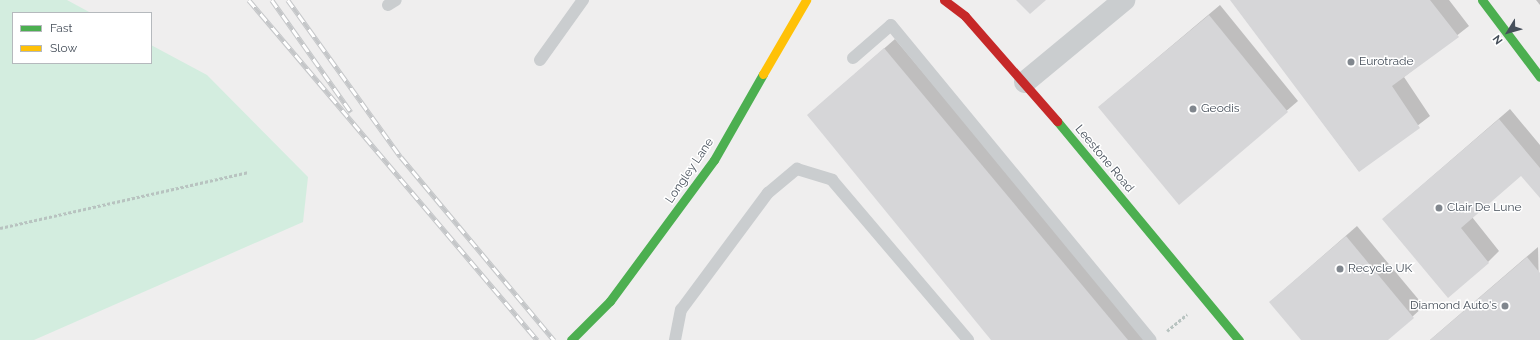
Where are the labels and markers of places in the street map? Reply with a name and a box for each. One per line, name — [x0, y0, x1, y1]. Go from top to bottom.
place label: Eurotrade — [1359, 55, 1414, 69]
marker: Eurotrade — [1346, 57, 1356, 67]
place label: Geodis — [1201, 102, 1240, 116]
marker: Geodis — [1188, 104, 1198, 114]
place label: Clair De Lune — [1447, 201, 1522, 215]
marker: Clair De Lune — [1434, 203, 1444, 213]
place label: Recycle UK — [1348, 262, 1412, 276]
marker: Recycle UK — [1335, 264, 1345, 274]
place label: Diamond Auto's — [1410, 299, 1497, 313]
marker: Diamond Auto's — [1500, 301, 1510, 311]

